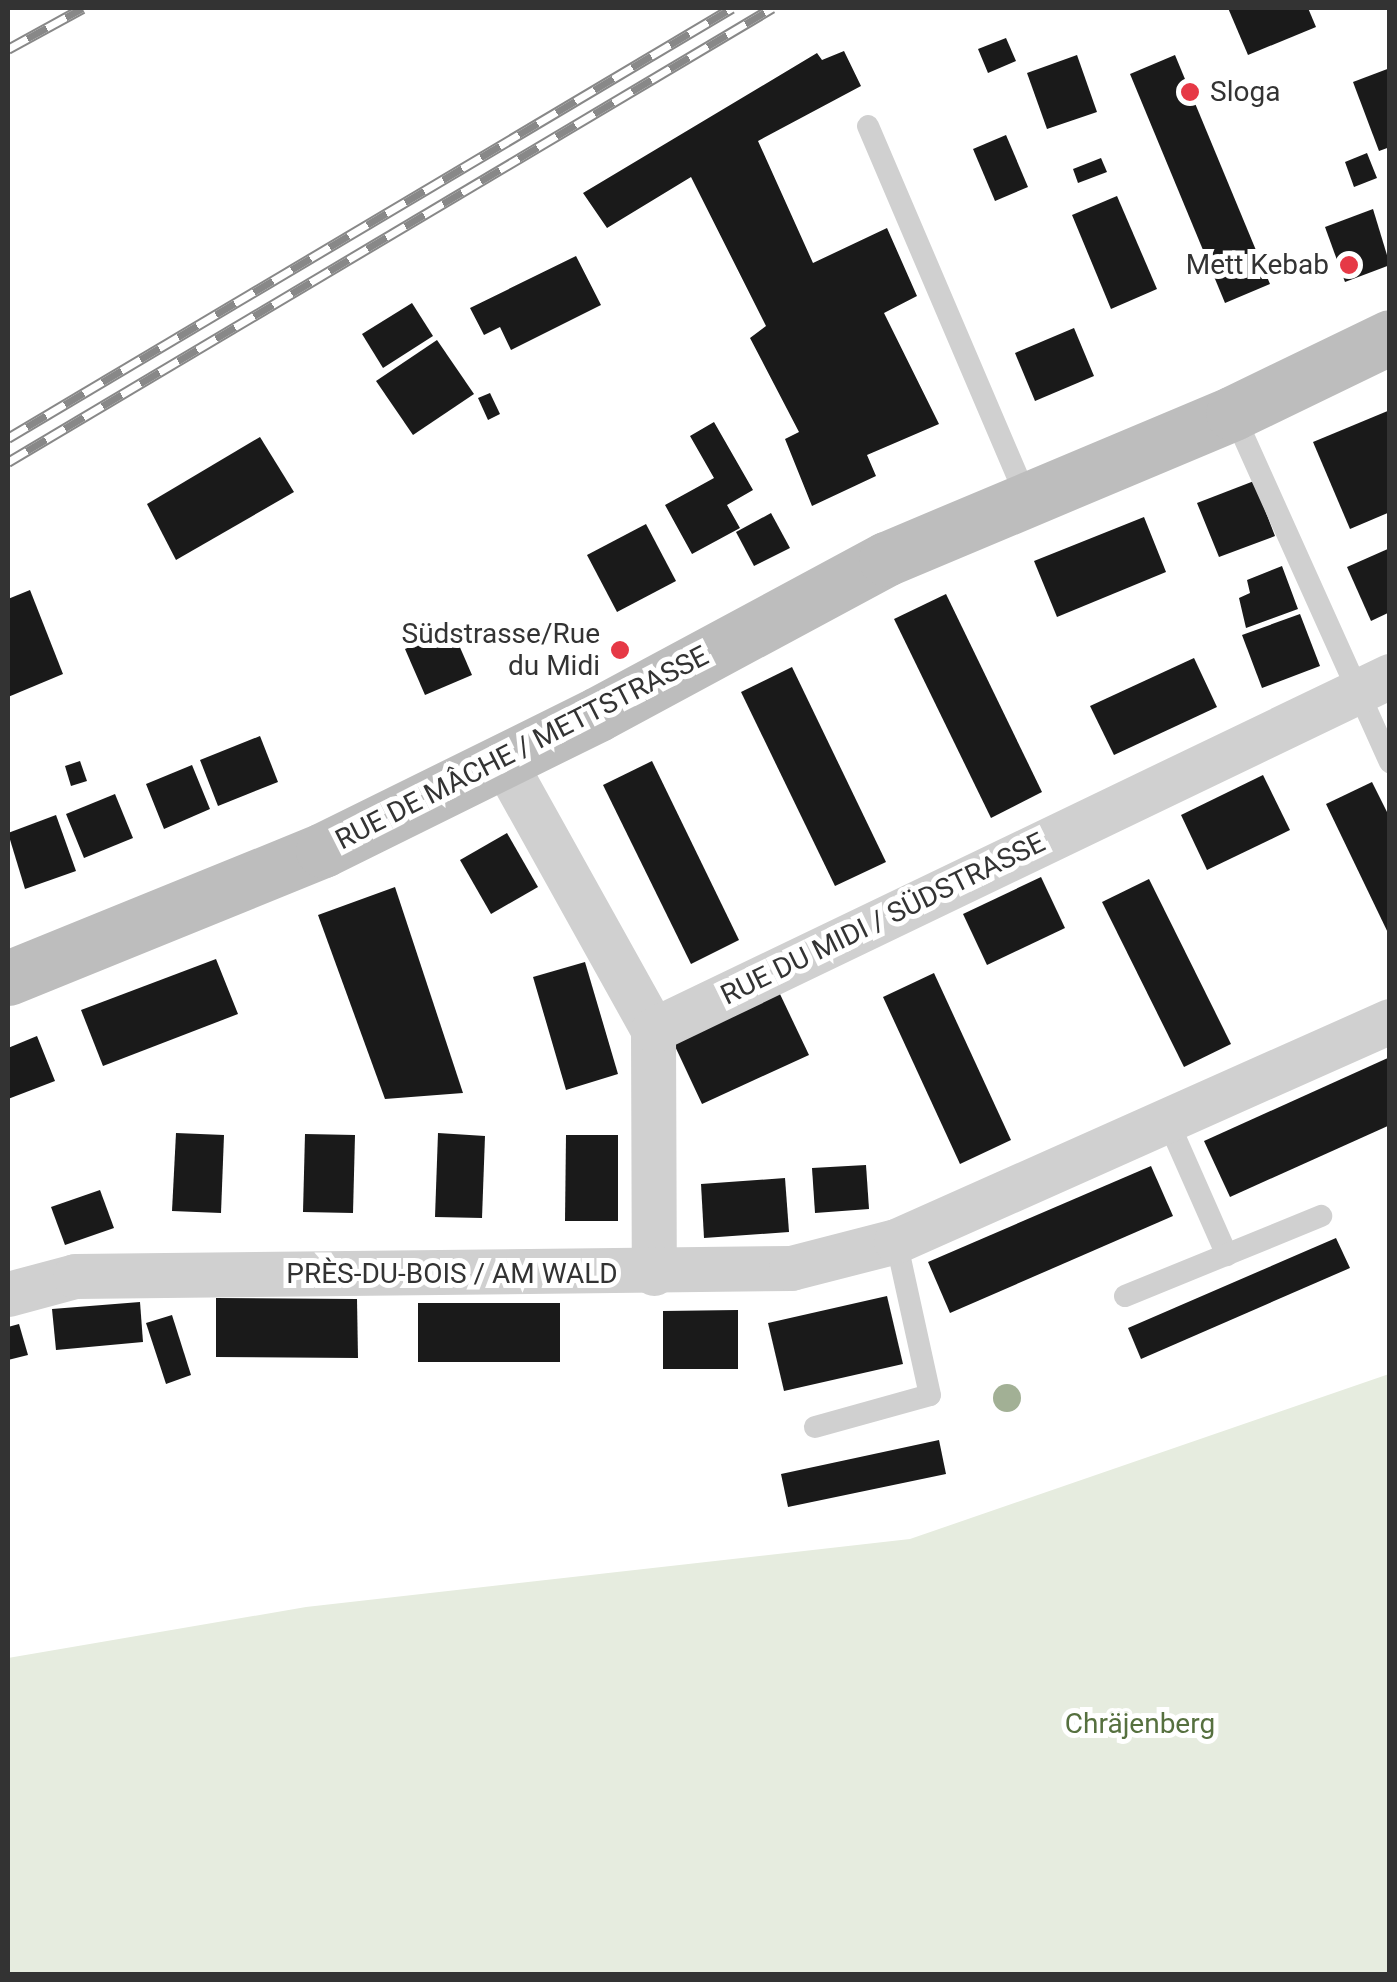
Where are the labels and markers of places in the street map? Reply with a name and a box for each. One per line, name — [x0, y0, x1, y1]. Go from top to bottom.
place label: Sloga — [1210, 75, 1280, 109]
marker: Sloga — [1179, 81, 1201, 103]
place label: Mett Kebab — [1186, 248, 1329, 282]
marker: Mett Kebab — [1338, 254, 1360, 276]
place label: Südstrasse/Rue du Midi — [402, 617, 600, 683]
marker: Südstrasse/Rue du Midi — [609, 639, 631, 661]

